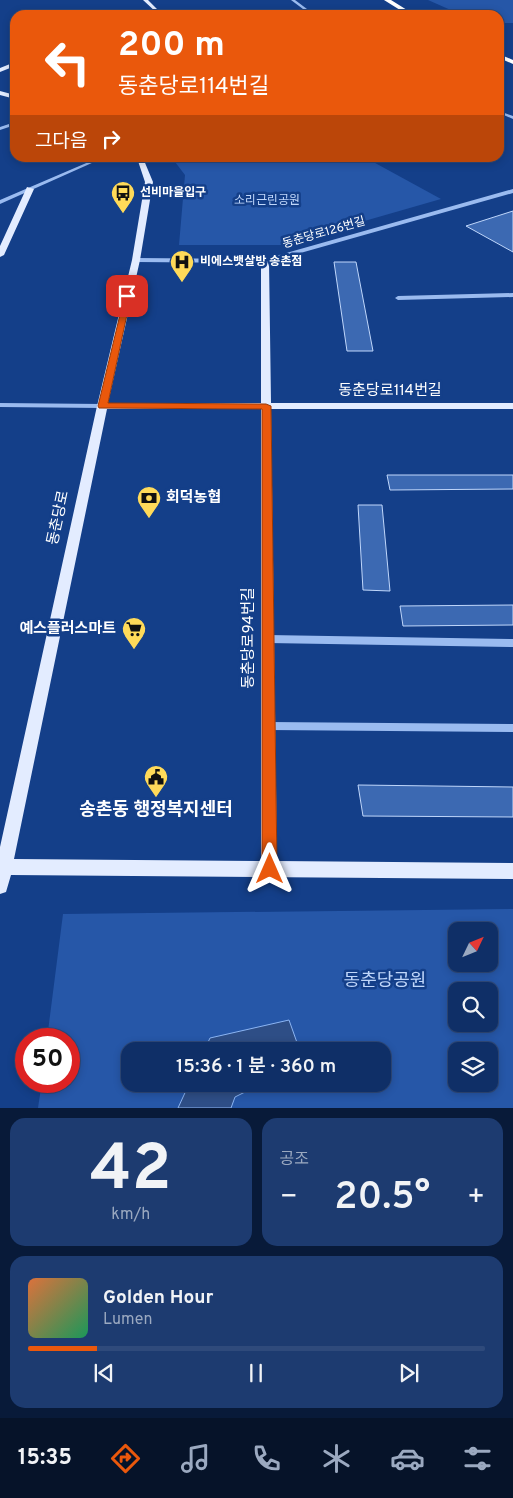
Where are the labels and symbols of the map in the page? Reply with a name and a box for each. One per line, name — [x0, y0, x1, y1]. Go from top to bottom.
bus stop icon: 선비마을입구 — [110, 180, 136, 214]
place label: 선비마을입구 — [140, 185, 206, 201]
park label: 소리근린공원 — [234, 193, 300, 209]
street label: 동춘당로126번길 — [281, 214, 367, 252]
hospital icon: 비에스뱃살방 송촌점 — [169, 249, 195, 283]
place label: 비에스뱃살방 송촌점 — [200, 254, 302, 270]
pin — [106, 275, 148, 317]
street label: 동춘당로114번길 — [338, 382, 442, 401]
bank icon: 회덕농협 — [136, 485, 162, 519]
street label: 동춘당로 — [44, 489, 74, 547]
place label: 회덕농협 — [166, 489, 221, 508]
street label: 동춘당로94번길 — [240, 587, 259, 689]
supermarket icon: 예스플러스마트 — [121, 616, 147, 650]
place label: 예스플러스마트 — [19, 620, 116, 639]
public building icon: 송촌동 행정복지센터 — [143, 764, 169, 798]
place label: 송촌동 행정복지센터 — [79, 799, 233, 822]
position arrow — [243, 842, 295, 894]
north arrow — [448, 922, 498, 972]
park label: 동춘당공원 — [344, 970, 426, 993]
speed limit sign: 50 — [15, 1028, 80, 1093]

